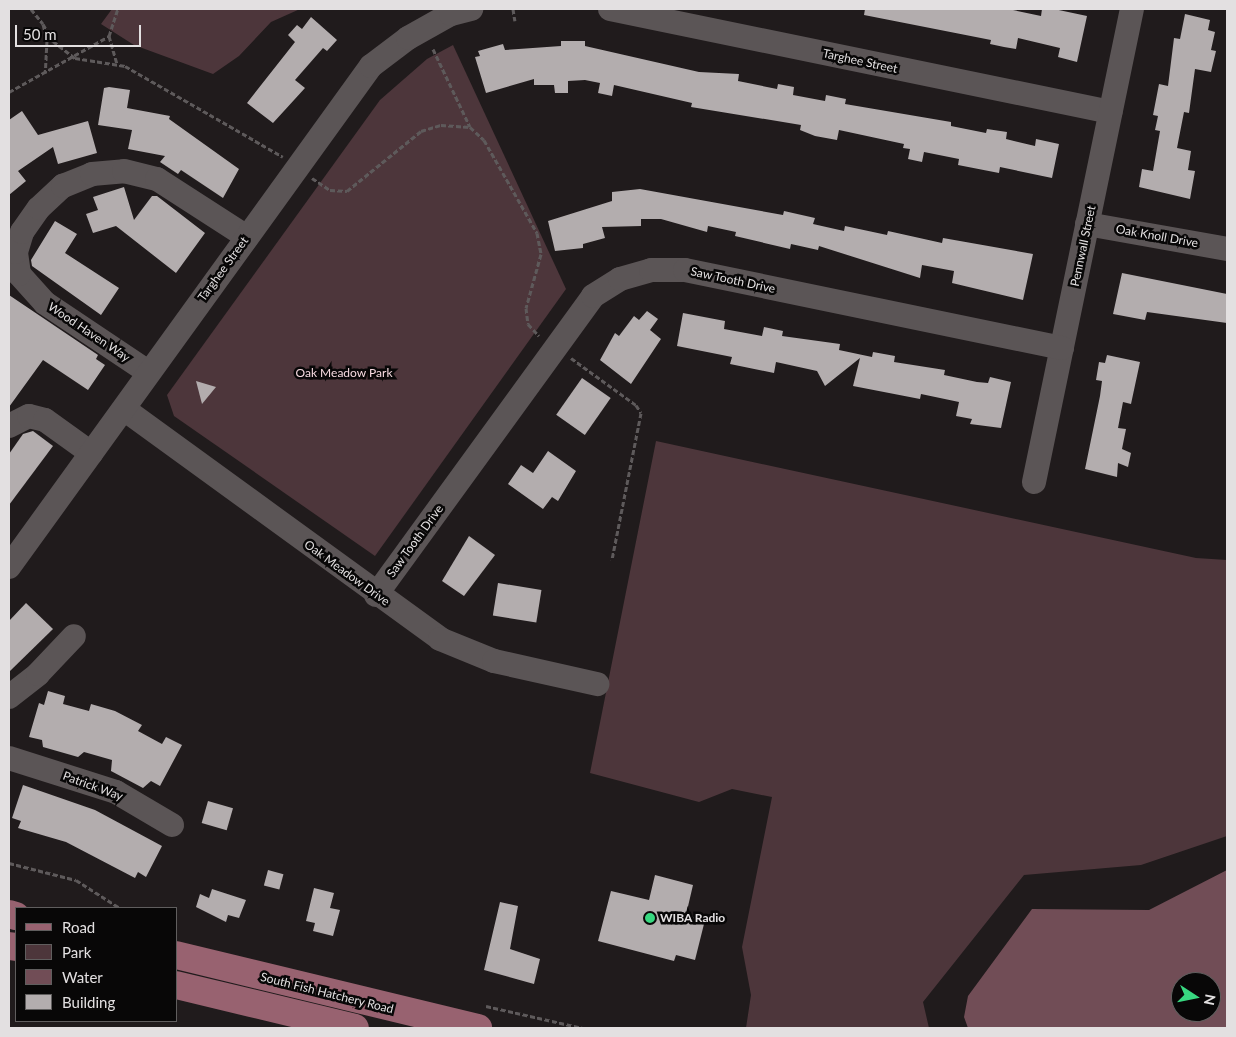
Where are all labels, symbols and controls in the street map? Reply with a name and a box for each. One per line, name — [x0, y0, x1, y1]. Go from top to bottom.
scale bar — [18, 15, 144, 47]
text: 50 m — [23, 25, 57, 43]
street label: Targhee Street — [821, 46, 899, 76]
street label: Pennwall Street — [1067, 204, 1099, 288]
street label: Oak Knoll Drive — [1115, 222, 1199, 250]
street label: Targhee Street — [195, 234, 251, 304]
street label: Saw Tooth Drive — [689, 264, 777, 296]
street label: Wood Haven Way — [45, 299, 133, 365]
park label: Oak Meadow Park — [295, 366, 393, 380]
street label: Saw Tooth Drive — [384, 502, 446, 580]
street label: Oak Meadow Drive — [301, 537, 393, 609]
street label: Patrick Way — [61, 768, 125, 804]
legend — [15, 907, 178, 1022]
place label: WIBA Radio — [660, 911, 726, 925]
marker: WIBA Radio — [644, 912, 656, 924]
text: Road — [62, 918, 95, 936]
text: Park — [62, 943, 91, 961]
text: Water — [62, 968, 103, 986]
street label: South Fish Hatchery Road — [259, 969, 395, 1017]
north arrow — [1171, 972, 1221, 1022]
text: Building — [62, 993, 115, 1011]
text: N — [1201, 993, 1220, 1007]

